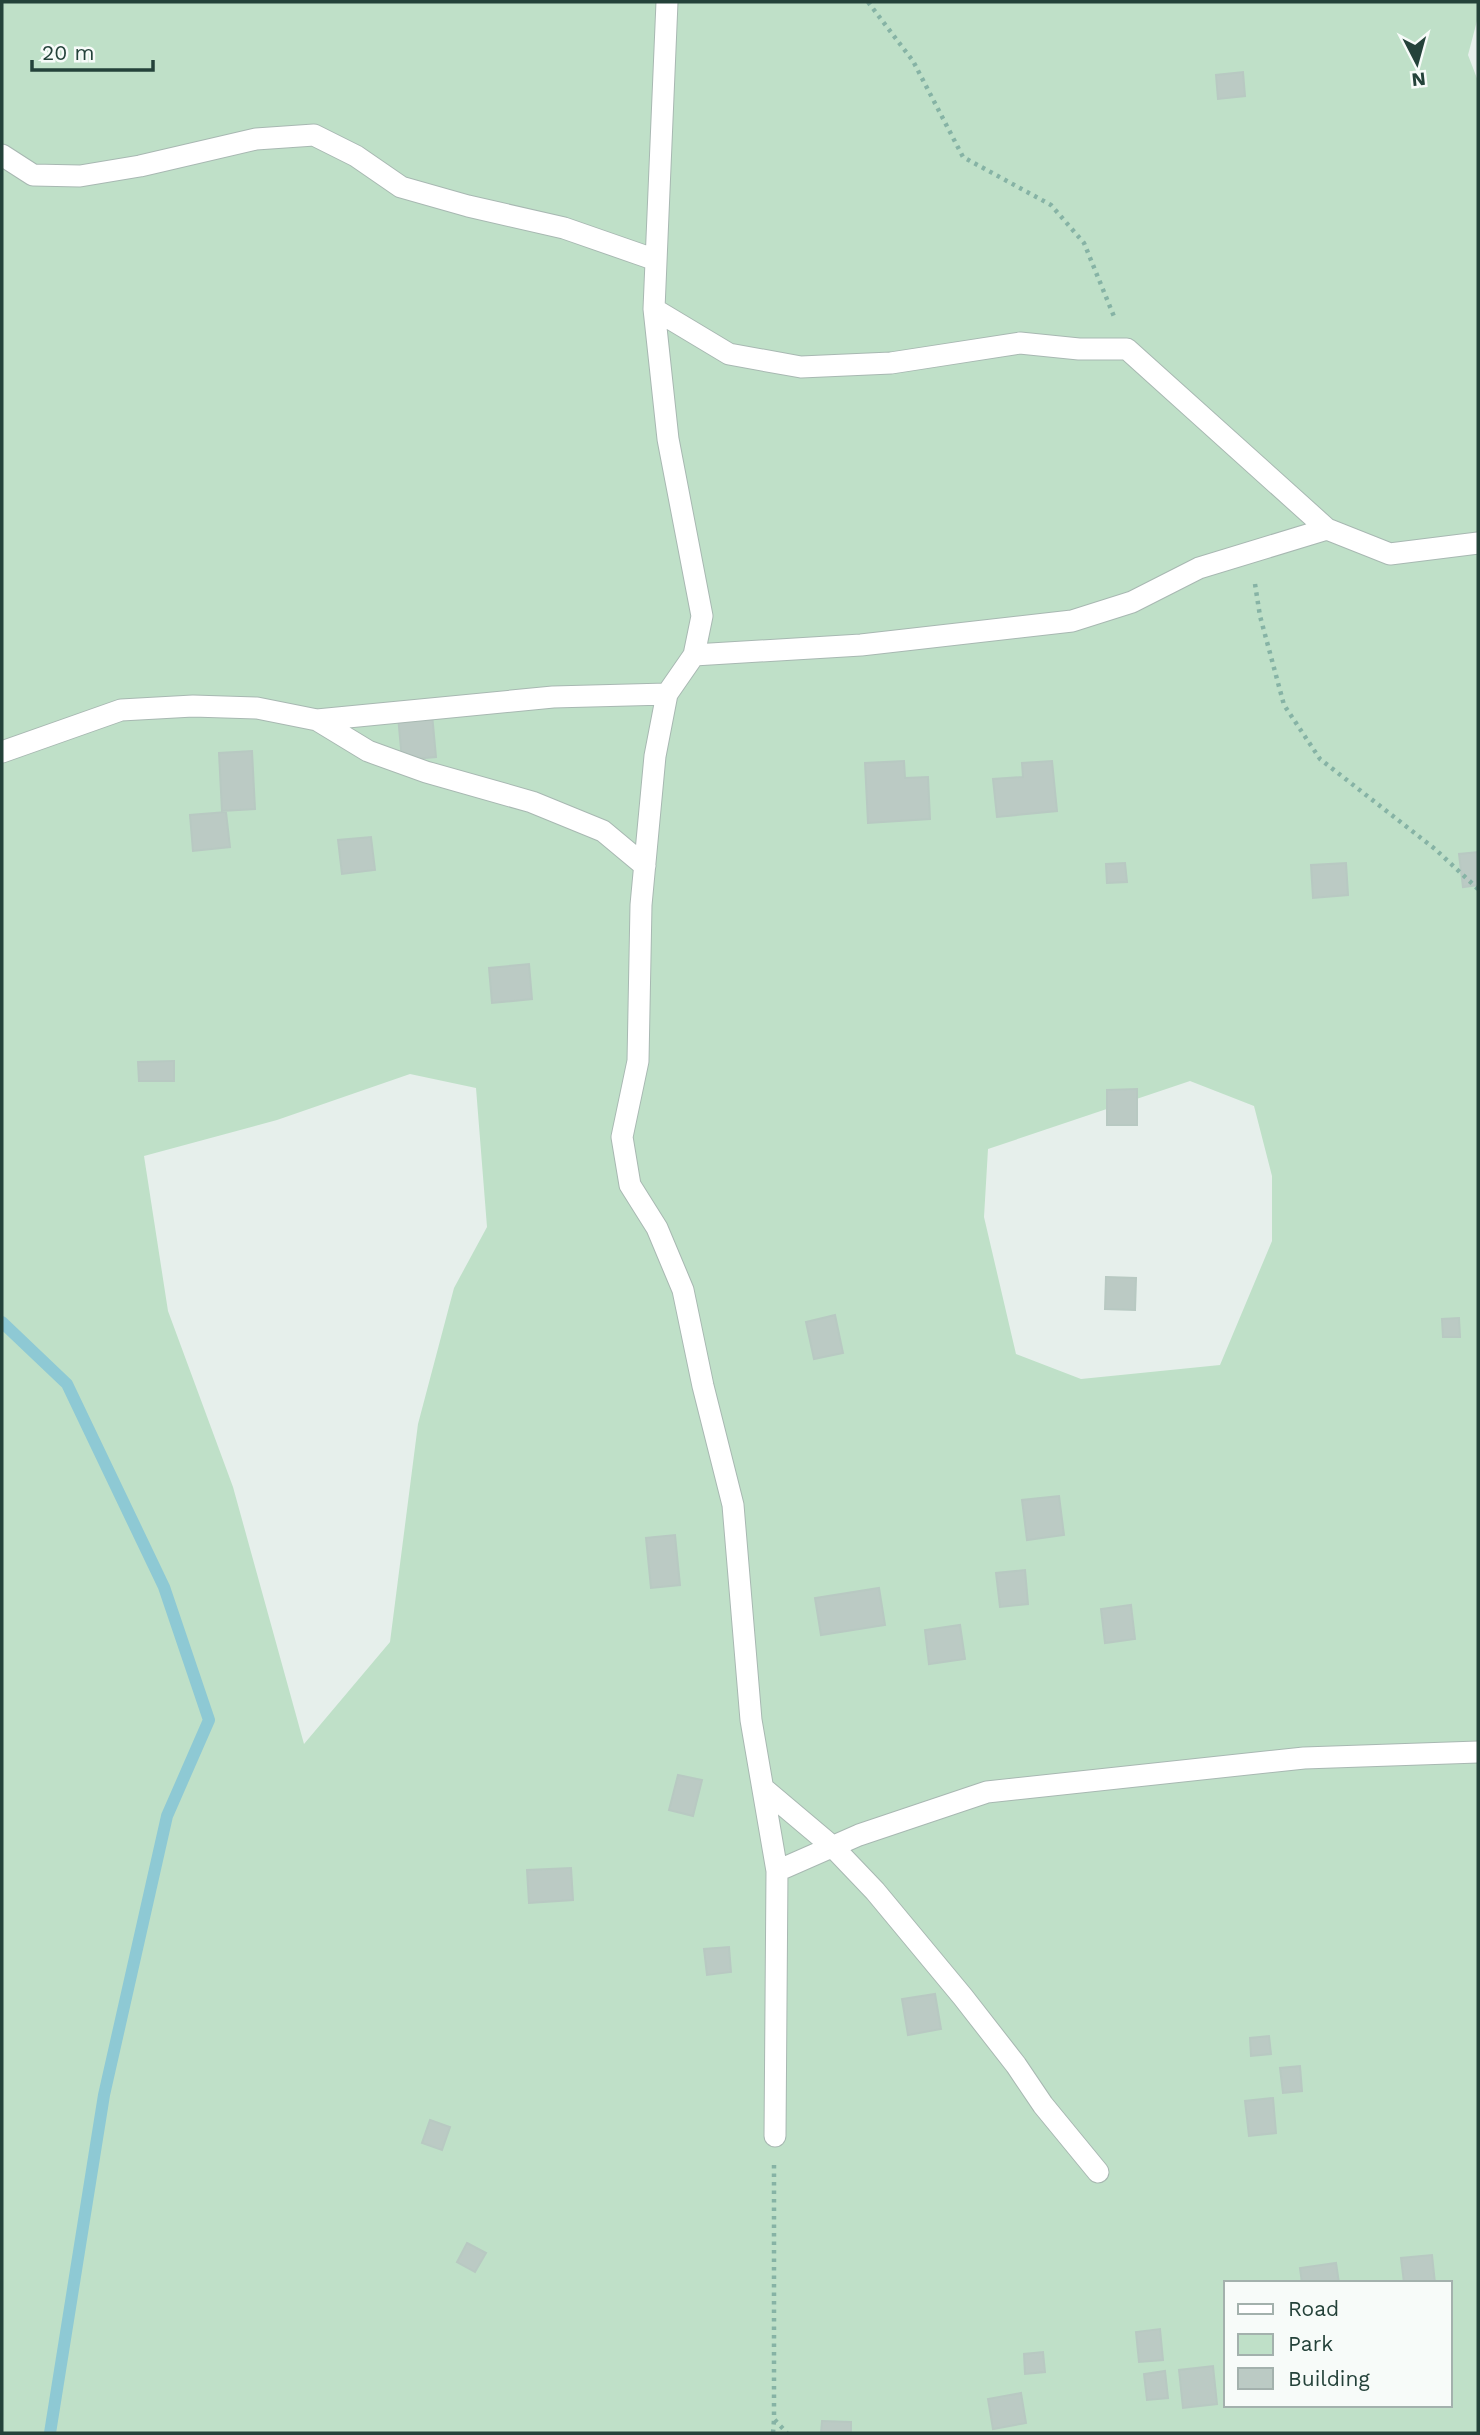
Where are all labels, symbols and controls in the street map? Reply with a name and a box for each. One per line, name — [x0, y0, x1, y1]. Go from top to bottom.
scale bar — [32, 28, 152, 72]
north arrow — [1382, 28, 1452, 98]
text: 20 m — [42, 40, 94, 65]
text: N — [1411, 67, 1427, 92]
legend — [1224, 2281, 1452, 2407]
text: Road — [1288, 2296, 1339, 2321]
text: Park — [1288, 2331, 1333, 2356]
text: Building — [1288, 2366, 1370, 2391]

